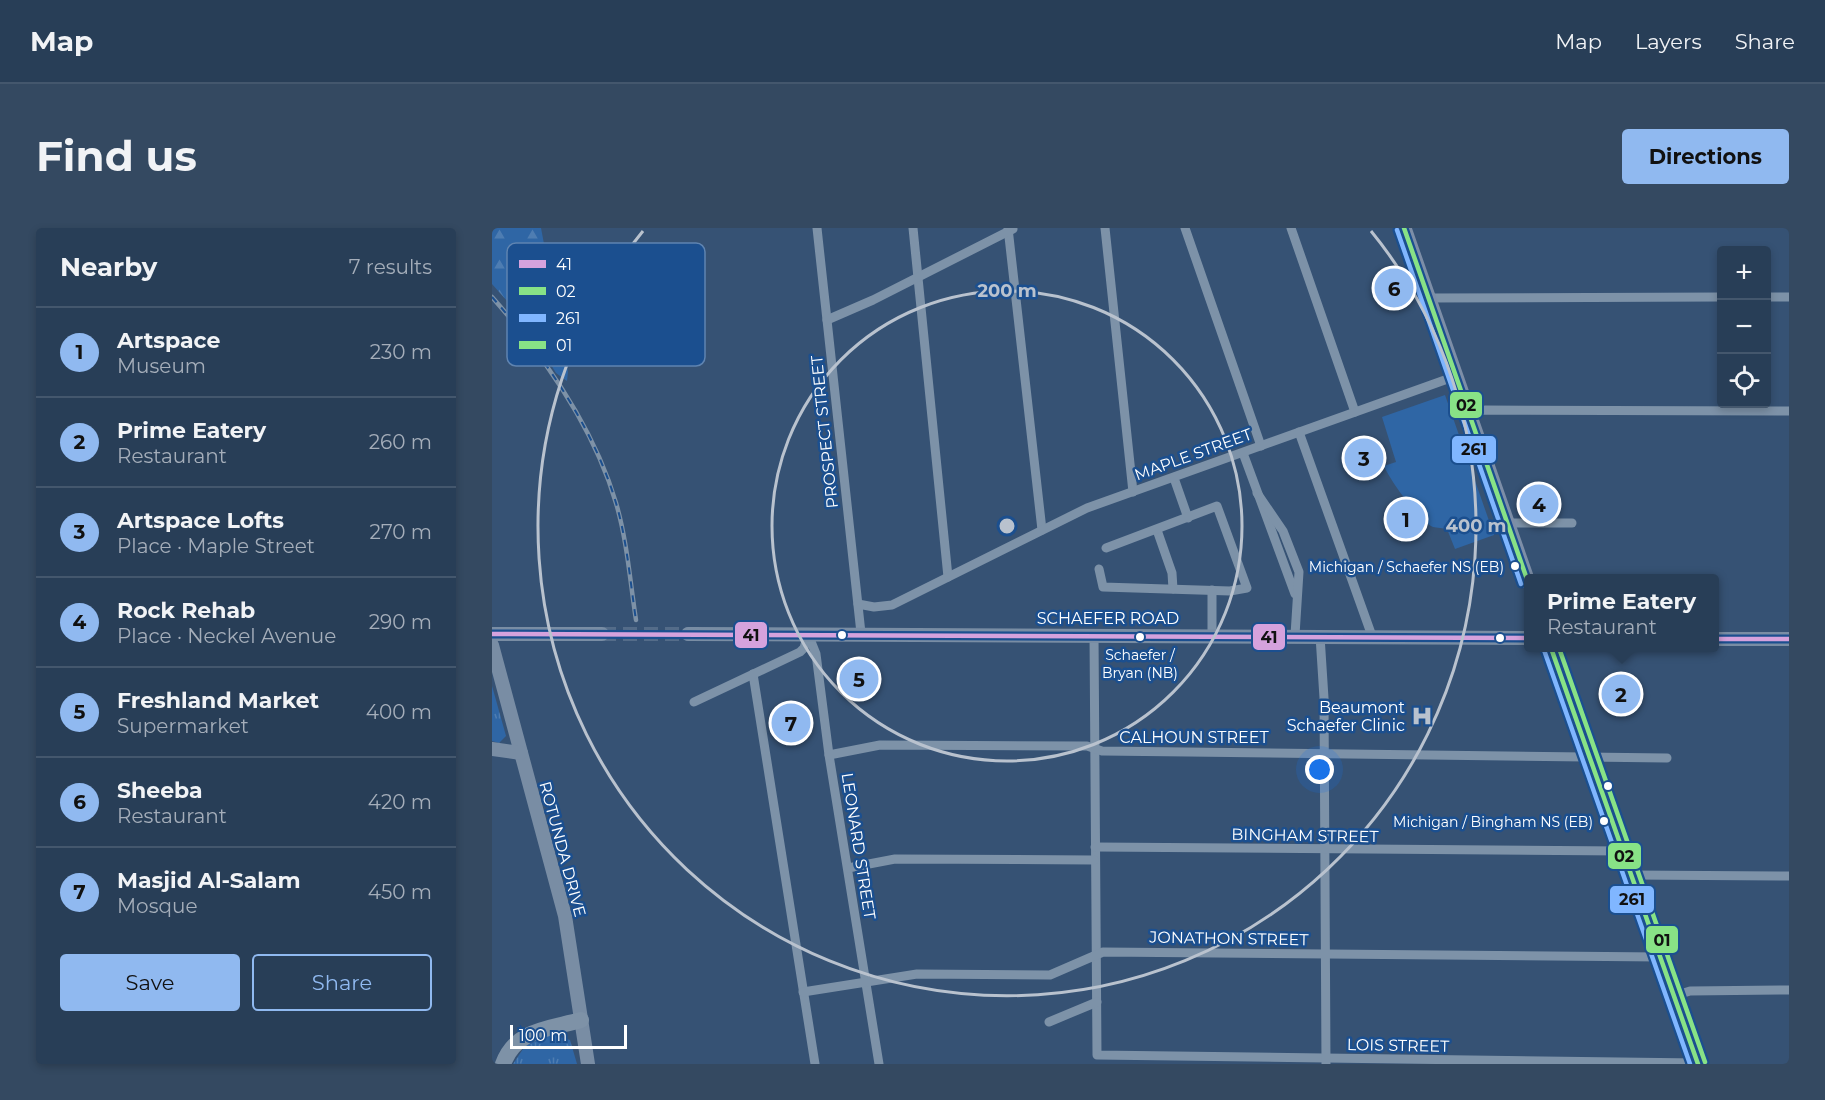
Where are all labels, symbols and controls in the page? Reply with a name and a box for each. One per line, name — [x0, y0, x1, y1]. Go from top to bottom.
text: Map — [30, 24, 93, 58]
text: Map — [1555, 29, 1602, 54]
text: Layers — [1635, 29, 1702, 54]
text: Share — [1735, 29, 1795, 54]
button: Directions — [1622, 129, 1789, 184]
text: Find us — [36, 130, 197, 182]
legend — [507, 243, 705, 366]
map controls — [1717, 246, 1771, 408]
button: + — [1717, 246, 1771, 300]
text: Nearby — [60, 251, 157, 283]
text: 7 results — [349, 255, 432, 279]
text: 41 — [556, 255, 572, 274]
pin: 6 — [1374, 266, 1414, 310]
text: 200 m — [977, 280, 1037, 302]
text: 02 — [556, 282, 576, 301]
button: − — [1717, 300, 1771, 354]
text: 261 — [556, 309, 581, 328]
text: Artspace — [117, 327, 220, 354]
text: 01 — [556, 336, 572, 355]
text: 1 — [76, 340, 83, 364]
text: 230 m — [370, 340, 432, 364]
text: Museum — [117, 354, 206, 378]
street label: PROSPECT STREET — [807, 354, 842, 509]
button: locate — [1717, 354, 1771, 408]
line badge: 02 — [1449, 391, 1483, 419]
text: 02 — [1456, 396, 1476, 415]
text: Prime Eatery — [117, 417, 266, 444]
street label: MAPLE STREET — [1132, 424, 1255, 485]
text: 2 — [74, 430, 85, 454]
text: 260 m — [369, 430, 432, 454]
line badge: 261 — [1451, 435, 1497, 464]
pin: 3 — [1344, 436, 1384, 480]
text: 261 — [1461, 440, 1487, 459]
text: Restaurant — [117, 444, 227, 468]
pin: 4 — [1520, 482, 1558, 526]
pin: 1 — [1386, 496, 1426, 542]
text: Artspace Lofts — [117, 507, 284, 534]
text: 400 m — [1446, 515, 1506, 537]
centre of rings — [997, 516, 1017, 536]
text: 3 — [74, 520, 85, 544]
text: 270 m — [370, 520, 432, 544]
text: Place · Maple Street — [117, 534, 315, 558]
place label: Michigan / Schaefer NS (EB) — [1309, 558, 1504, 576]
marker: Michigan / Schaefer NS (EB) — [1509, 560, 1521, 572]
popup — [1524, 574, 1719, 652]
text: Prime Eatery — [1547, 588, 1696, 615]
text: Rock Rehab — [117, 597, 255, 624]
street label: SCHAEFER ROAD — [1037, 609, 1179, 628]
text: 4 — [73, 610, 86, 634]
text: 290 m — [369, 610, 432, 634]
text: Restaurant — [1547, 615, 1657, 639]
line badge: 41 — [734, 621, 768, 649]
line badge: 41 — [1252, 623, 1286, 651]
text: Place · Neckel Avenue — [117, 624, 336, 648]
text: 41 — [743, 626, 759, 645]
text: 41 — [1261, 628, 1277, 647]
unlabelled marker — [836, 629, 848, 641]
marker: Schaefer / Bryan (NB) — [1134, 631, 1146, 643]
unlabelled marker — [1494, 632, 1506, 644]
place label: Schaefer / Bryan (NB) — [1102, 646, 1178, 682]
pin: 5 — [840, 656, 878, 702]
pin: 2 — [1602, 672, 1640, 716]
text: Freshland Market — [117, 687, 319, 714]
place label: Beaumont Schaefer Clinic — [1287, 698, 1405, 735]
text: 5 — [74, 700, 85, 724]
text: 400 m — [366, 700, 432, 724]
pin: 7 — [772, 700, 810, 746]
hospital icon: Beaumont Schaefer Clinic — [1410, 704, 1434, 728]
text: Supermarket — [117, 714, 249, 738]
street label: CALHOUN STREET — [1119, 728, 1269, 747]
your location — [1305, 755, 1334, 784]
street label: LEONARD STREET — [838, 772, 880, 921]
text: Sheeba — [117, 777, 203, 804]
street label: ROTUNDA DRIVE — [535, 779, 590, 919]
unlabelled marker — [1602, 780, 1614, 792]
text: 6 — [73, 790, 86, 814]
text: 420 m — [368, 790, 432, 814]
text: Restaurant — [117, 804, 227, 828]
place label: Michigan / Bingham NS (EB) — [1393, 813, 1593, 831]
marker: Michigan / Bingham NS (EB) — [1598, 815, 1610, 827]
street label: BINGHAM STREET — [1231, 825, 1380, 846]
line badge: 02 — [1607, 842, 1642, 870]
text: 02 — [1614, 847, 1634, 866]
text: Masjid Al-Salam — [117, 867, 301, 894]
text: 7 — [73, 880, 86, 904]
text: 450 m — [368, 880, 432, 904]
line badge: 261 — [1609, 885, 1655, 914]
text: 261 — [1619, 890, 1645, 909]
text: Mosque — [117, 894, 197, 918]
line badge: 01 — [1645, 925, 1679, 954]
street label: JONATHON STREET — [1148, 928, 1310, 949]
text: 01 — [1653, 931, 1671, 950]
button: Save — [60, 954, 240, 1011]
button: Share — [252, 954, 432, 1011]
scale bar — [510, 1022, 627, 1050]
text: 100 m — [519, 1026, 567, 1045]
street label: LOIS STREET — [1347, 1035, 1450, 1056]

